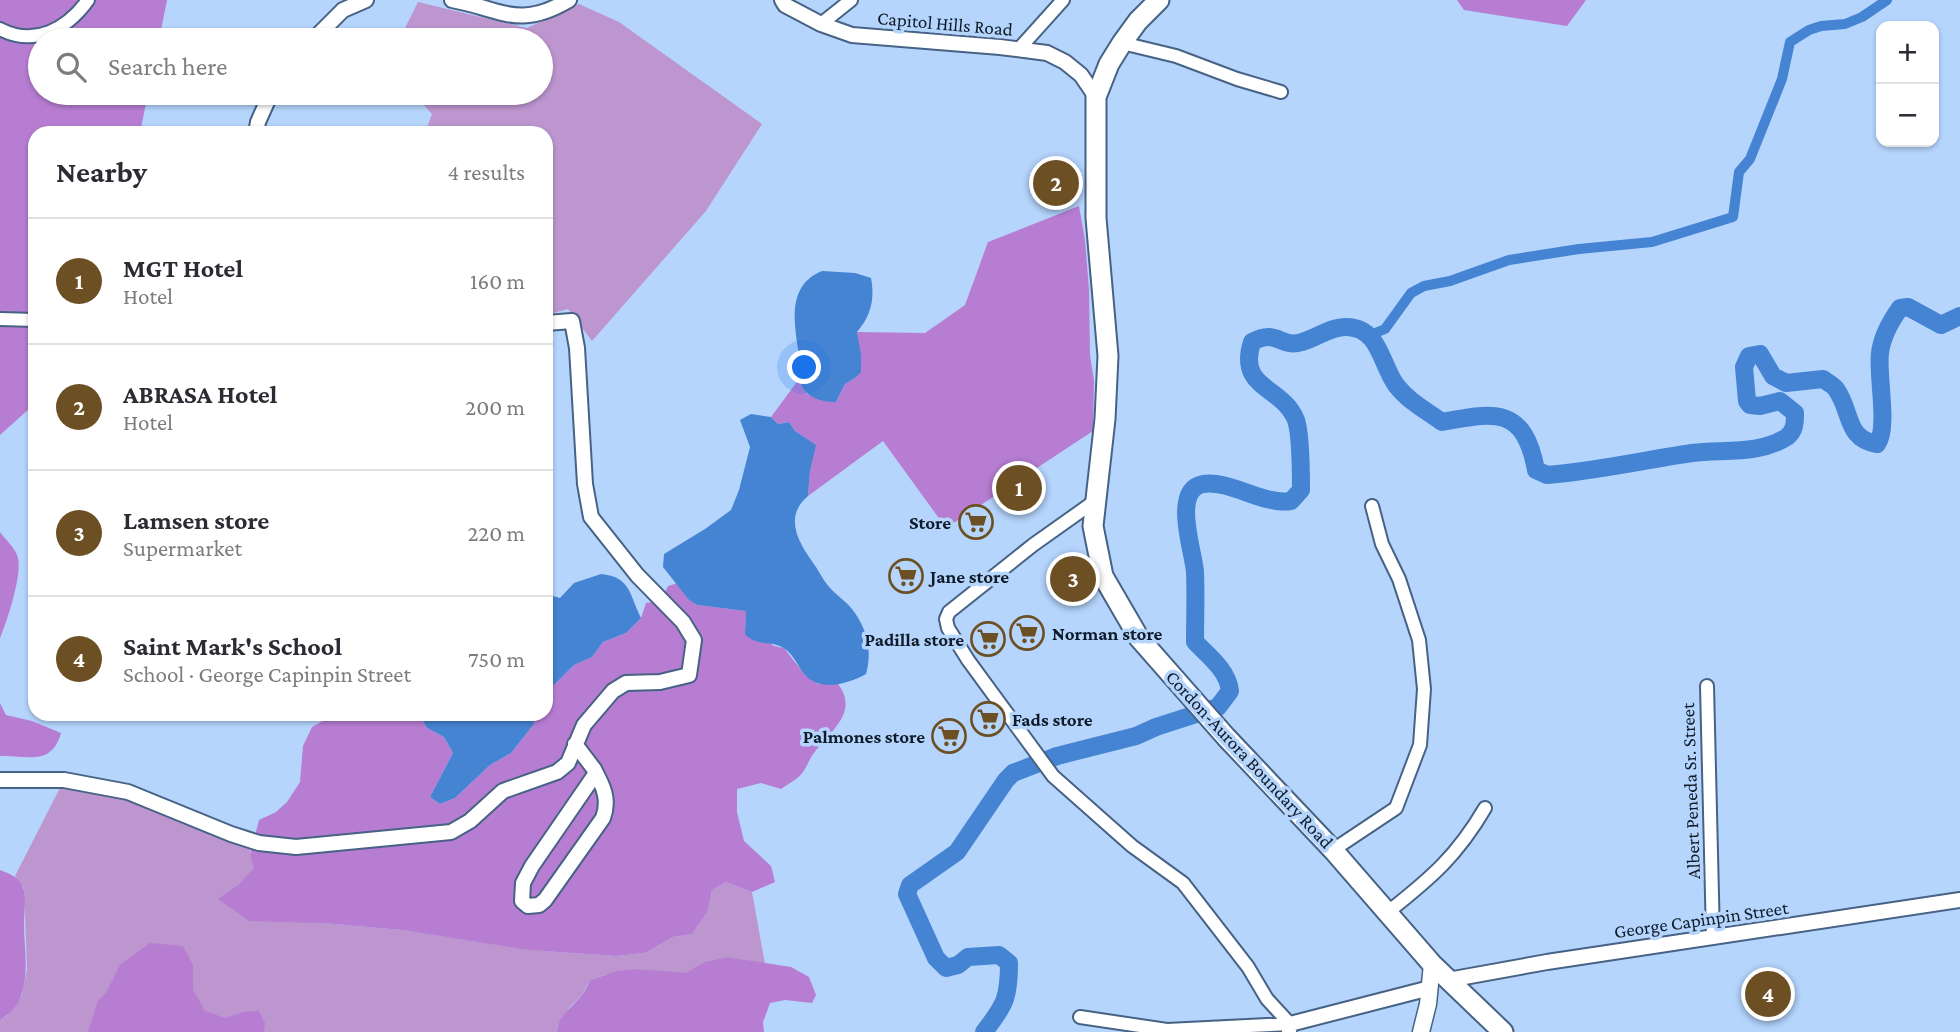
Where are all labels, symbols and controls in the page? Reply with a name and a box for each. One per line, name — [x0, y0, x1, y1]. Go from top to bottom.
street label: Capitol Hills Road — [876, 7, 1014, 40]
map controls — [1876, 21, 1939, 147]
button: + — [1876, 21, 1939, 84]
search box — [28, 28, 553, 105]
icon: search — [52, 48, 90, 86]
text: Search here — [108, 52, 227, 81]
button: − — [1876, 84, 1939, 147]
text: Nearby — [56, 155, 147, 188]
pin: 2 — [1033, 157, 1079, 209]
text: 4 results — [447, 159, 525, 185]
text: MGT Hotel — [123, 254, 243, 283]
text: 1 — [75, 268, 83, 294]
text: 160 m — [470, 268, 525, 294]
text: Hotel — [123, 283, 173, 309]
your location — [787, 350, 821, 384]
text: ABRASA Hotel — [123, 380, 277, 409]
text: 2 — [73, 394, 85, 420]
text: 200 m — [465, 394, 525, 420]
text: Hotel — [123, 409, 173, 435]
pin: 1 — [996, 462, 1042, 514]
supermarket icon: Store — [957, 503, 995, 541]
text: Lamsen store — [123, 506, 269, 535]
place label: Store — [909, 512, 951, 533]
text: 3 — [73, 520, 85, 546]
text: 220 m — [467, 520, 525, 546]
text: Supermarket — [123, 535, 242, 561]
pin: 3 — [1050, 553, 1096, 605]
supermarket icon: Jane store — [887, 557, 925, 595]
place label: Jane store — [928, 566, 1009, 587]
supermarket icon: Norman store — [1008, 614, 1046, 652]
supermarket icon: Padilla store — [969, 620, 1007, 658]
place label: Norman store — [1052, 623, 1163, 644]
place label: Padilla store — [864, 629, 964, 650]
text: Saint Mark's School — [123, 632, 342, 661]
text: 4 — [73, 646, 85, 672]
text: 750 m — [468, 646, 525, 672]
text: School · George Capinpin Street — [123, 661, 411, 687]
street label: Cordon-Aurora Boundary Road — [1162, 666, 1337, 852]
supermarket icon: Fads store — [969, 700, 1007, 738]
street label: Albert Peneda Sr. Street — [1677, 702, 1704, 880]
place label: Fads store — [1012, 709, 1093, 730]
supermarket icon: Palmones store — [930, 717, 968, 755]
place label: Palmones store — [803, 726, 925, 747]
street label: George Capinpin Street — [1613, 897, 1790, 942]
pin: 4 — [1745, 968, 1791, 1020]

